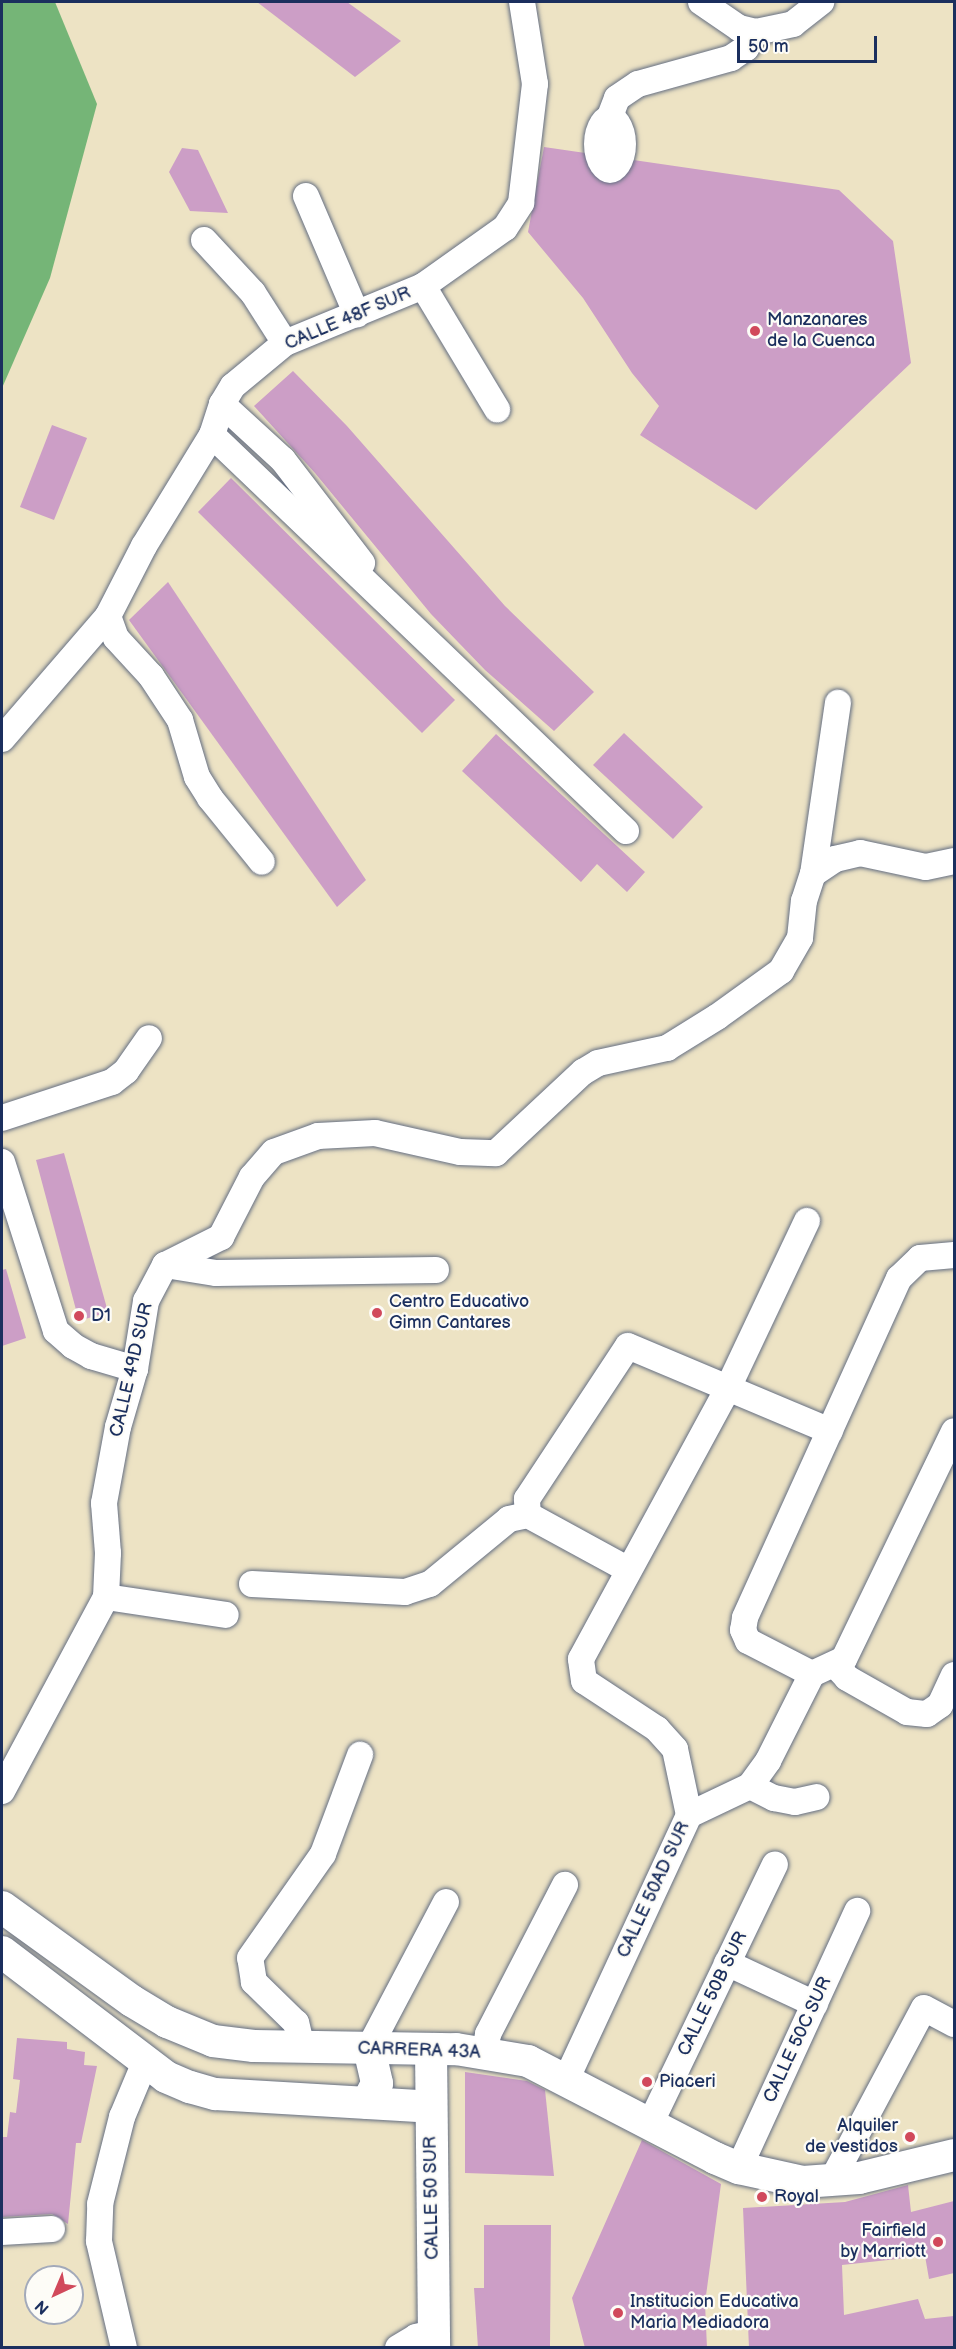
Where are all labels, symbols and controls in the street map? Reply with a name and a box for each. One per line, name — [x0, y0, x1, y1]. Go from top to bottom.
scale bar — [740, 24, 880, 62]
text: 50 m — [748, 36, 789, 57]
street label: CALLE 48F SUR — [282, 283, 414, 355]
place label: Manzanares de la Cuenca — [767, 310, 875, 352]
marker: Manzanares de la Cuenca — [748, 324, 762, 338]
place label: Centro Educativo Gimn Cantares — [389, 1292, 529, 1334]
street label: CALLE 49D SUR — [106, 1301, 158, 1439]
place label: D1 — [91, 1305, 111, 1327]
marker: Centro Educativo Gimn Cantares — [370, 1306, 384, 1320]
marker: D1 — [72, 1309, 86, 1323]
street label: CALLE 50AD SUR — [613, 1818, 695, 1962]
street label: CALLE 50B SUR — [673, 1928, 753, 2060]
street label: CALLE 50C SUR — [759, 1974, 837, 2106]
street label: CARRERA 43A — [357, 2038, 481, 2064]
place label: Piaceri — [659, 2071, 716, 2093]
marker: Piaceri — [640, 2075, 654, 2089]
place label: Alquiler de vestidos — [805, 2116, 898, 2158]
marker: Alquiler de vestidos — [903, 2130, 917, 2144]
street label: CALLE 50 SUR — [420, 2136, 444, 2260]
place label: Royal — [774, 2186, 819, 2208]
marker: Royal — [755, 2190, 769, 2204]
place label: Fairfield by Marriott — [839, 2221, 926, 2264]
marker: Fairfield by Marriott — [931, 2235, 945, 2249]
north arrow — [24, 2265, 84, 2325]
place label: Institucion Educativa Maria Mediadora — [630, 2292, 799, 2334]
text: N — [32, 2296, 53, 2318]
marker: Institucion Educativa Maria Mediadora — [611, 2306, 625, 2320]

